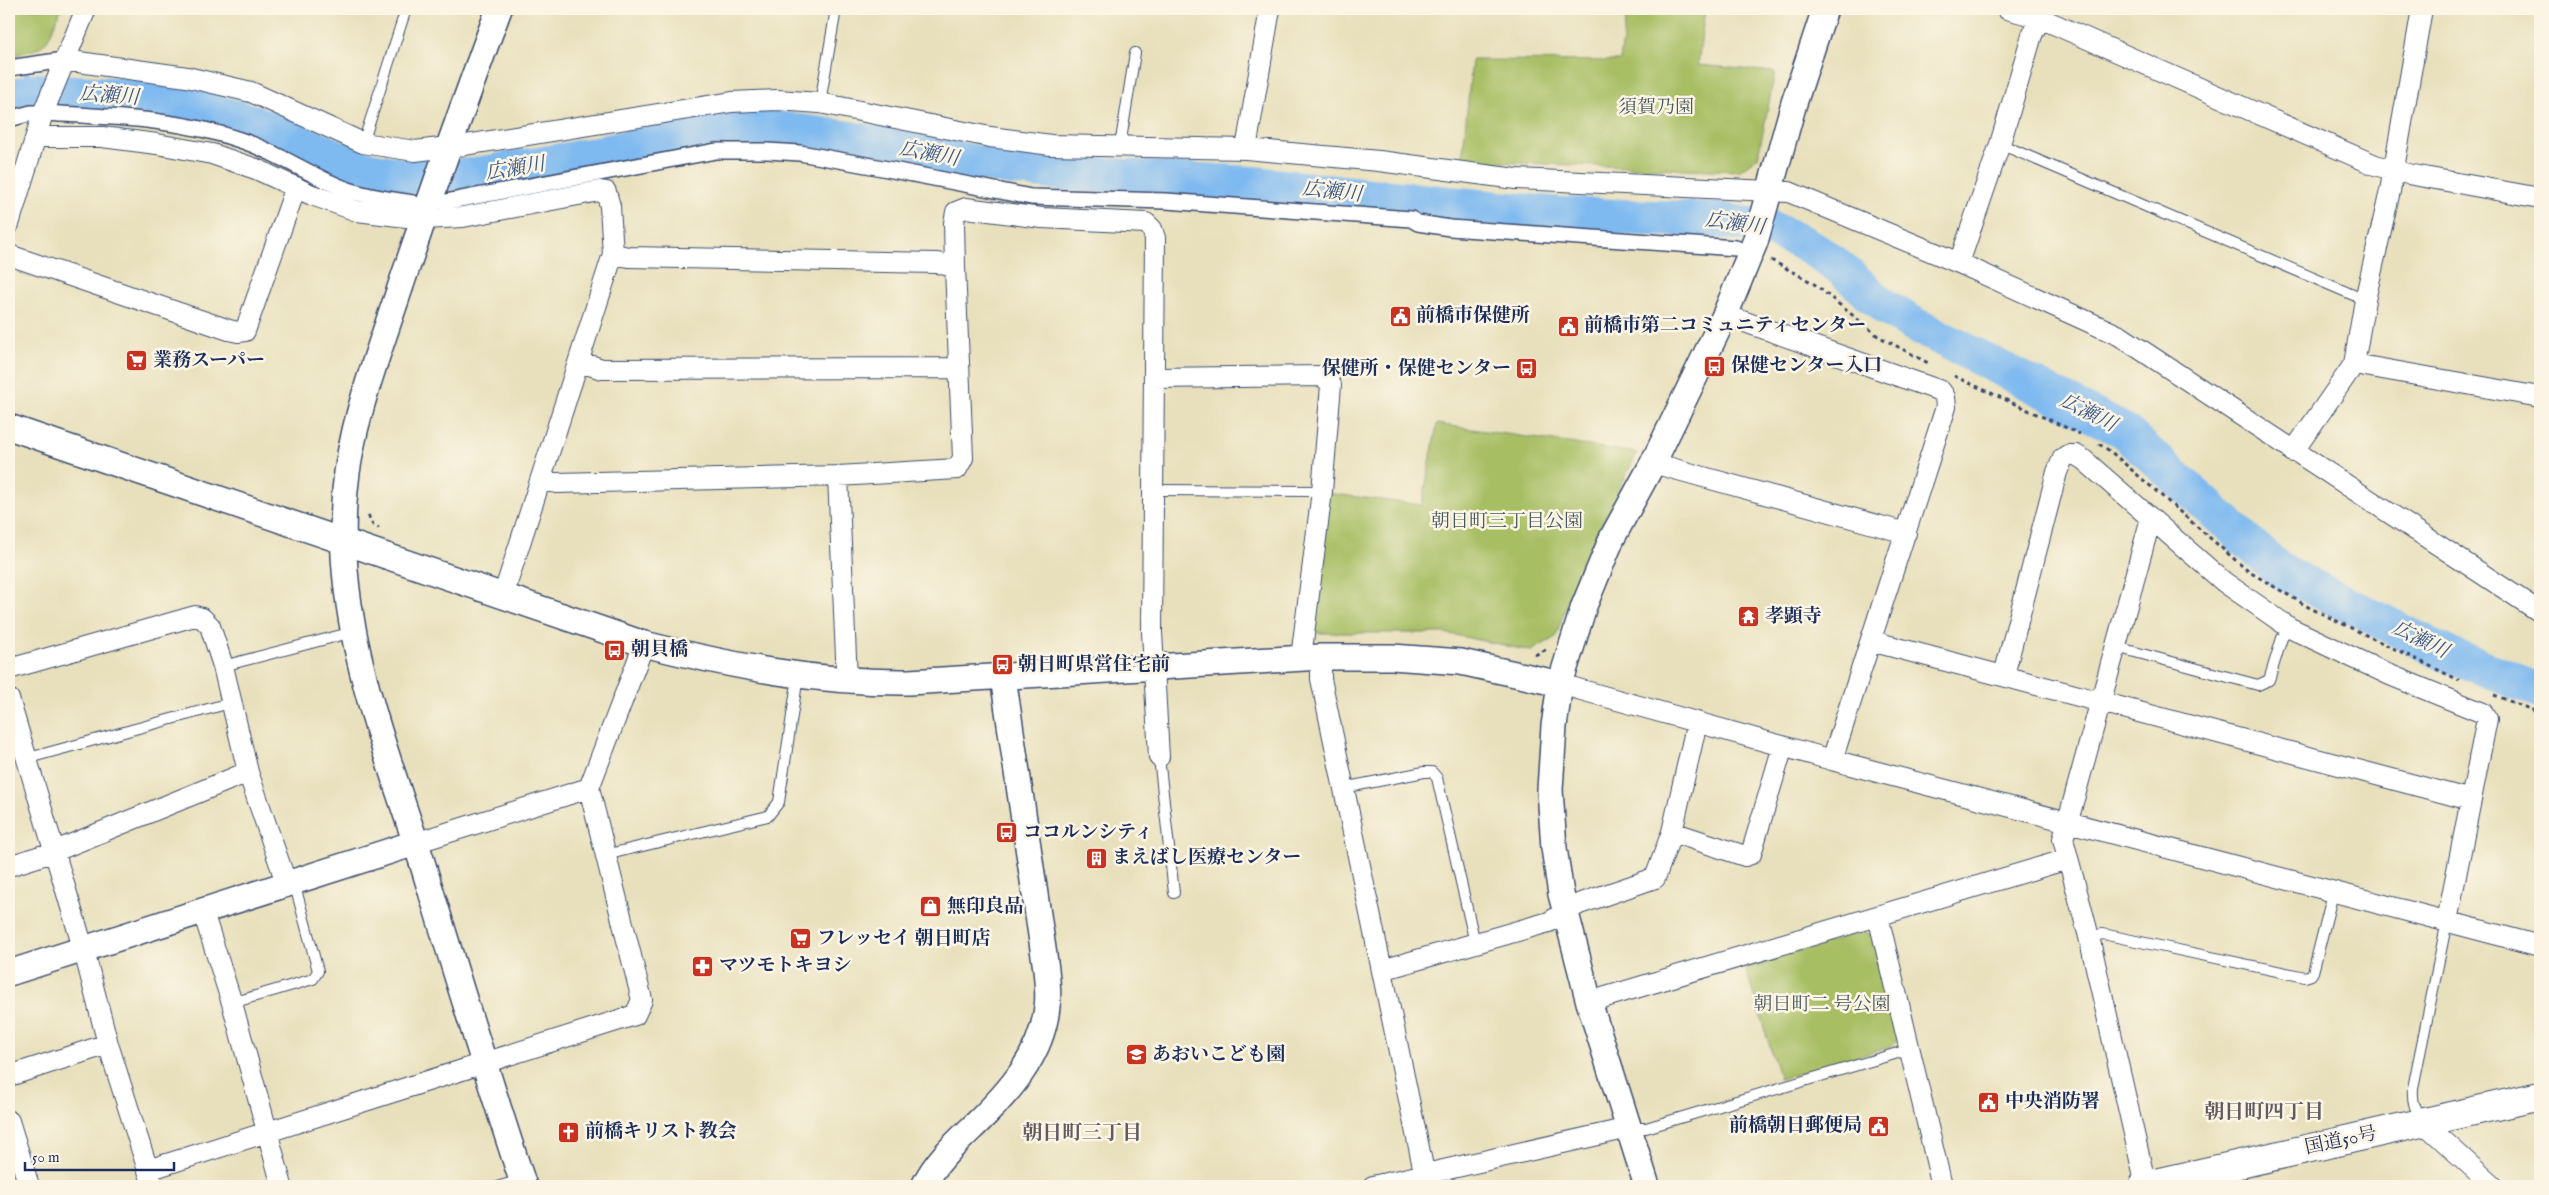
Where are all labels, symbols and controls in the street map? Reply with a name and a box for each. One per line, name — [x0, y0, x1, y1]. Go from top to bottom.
water label: 広瀬川 — [78, 81, 142, 111]
park label: 須賀乃園 — [1618, 96, 1694, 120]
water label: 広瀬川 — [897, 136, 963, 172]
water label: 広瀬川 — [483, 152, 549, 186]
water label: 広瀬川 — [1301, 176, 1365, 208]
water label: 広瀬川 — [1704, 207, 1768, 241]
public building icon: 前橋市保健所 — [1388, 304, 1412, 328]
place label: 前橋市保健所 — [1416, 304, 1530, 328]
public building icon: 前橋市第二コミュニティセンター — [1556, 314, 1580, 338]
place label: 前橋市第二コミュニティセンター — [1584, 314, 1866, 338]
supermarket icon: 業務スーパー — [125, 349, 149, 373]
place label: 業務スーパー — [153, 349, 265, 373]
bus stop icon: 保健センター入口 — [1703, 354, 1727, 378]
place label: 保健センター入口 — [1731, 354, 1882, 378]
place label: 保健所・保健センター — [1322, 357, 1511, 381]
bus stop icon: 保健所・保健センター — [1515, 357, 1539, 381]
water label: 広瀬川 — [2056, 388, 2122, 439]
park label: 朝日町三丁目公園 — [1431, 510, 1583, 534]
temple icon: 孝顕寺 — [1737, 605, 1761, 629]
place label: 孝顕寺 — [1765, 605, 1822, 629]
water label: 広瀬川 — [2388, 616, 2454, 665]
bus stop icon: 朝貝橋 — [603, 638, 627, 662]
place label: 朝貝橋 — [631, 638, 688, 662]
bus stop icon: 朝日町県営住宅前 — [990, 653, 1014, 677]
place label: 朝日町県営住宅前 — [1018, 653, 1170, 677]
bus stop icon: ココルンシティ — [995, 821, 1019, 845]
place label: ココルンシティ — [1023, 821, 1154, 845]
building icon: まえばし医療センター — [1084, 846, 1108, 870]
place label: まえばし医療センター — [1112, 846, 1301, 870]
shop icon: 無印良品 — [919, 895, 943, 919]
place label: 無印良品 — [947, 895, 1023, 919]
supermarket icon: フレッセイ 朝日町店 — [789, 927, 813, 951]
place label: フレッセイ 朝日町店 — [817, 927, 991, 951]
pharmacy icon: マツモトキヨシ — [691, 954, 715, 978]
place label: マツモトキヨシ — [719, 954, 851, 978]
park label: 朝日町二 号公園 — [1753, 993, 1891, 1017]
school or university icon: あおいこども園 — [1124, 1043, 1148, 1067]
place label: あおいこども園 — [1152, 1043, 1285, 1067]
public building icon: 中央消防署 — [1977, 1090, 2001, 1114]
place label: 中央消防署 — [2005, 1090, 2100, 1114]
district label: 朝日町四丁目 — [2204, 1100, 2324, 1125]
place label: 前橋朝日郵便局 — [1729, 1114, 1862, 1138]
public building icon: 前橋朝日郵便局 — [1866, 1114, 1890, 1138]
church icon: 前橋キリスト教会 — [557, 1120, 581, 1144]
place label: 前橋キリスト教会 — [585, 1120, 737, 1144]
district label: 朝日町三丁目 — [1022, 1121, 1142, 1146]
street label: 国道50号 — [2303, 1122, 2379, 1160]
scale bar — [25, 1140, 174, 1172]
text: 50 m — [32, 1148, 60, 1167]

